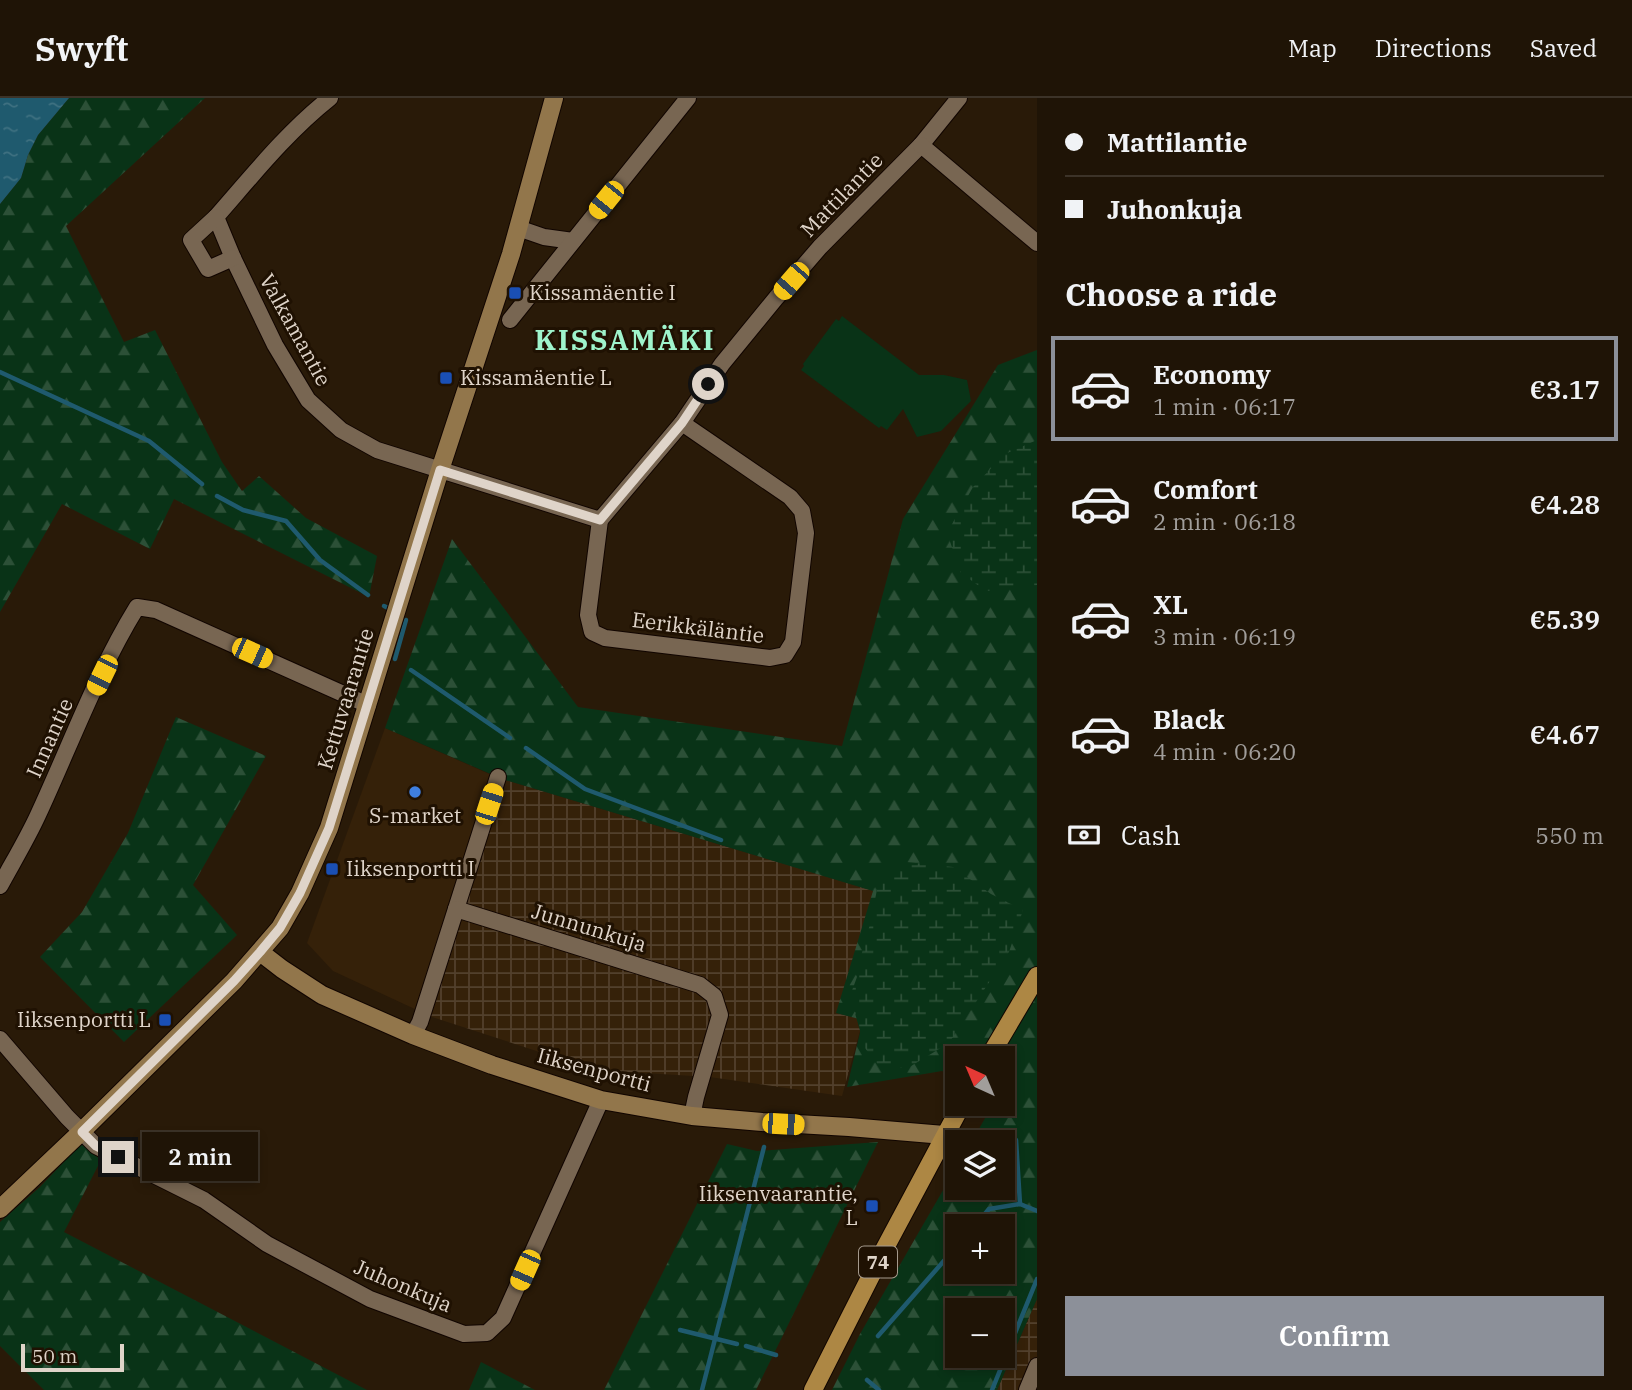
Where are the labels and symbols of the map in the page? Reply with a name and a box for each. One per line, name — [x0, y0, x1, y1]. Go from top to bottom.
street label: Mattilantie — [794, 146, 889, 243]
car — [585, 177, 628, 223]
car — [770, 258, 813, 304]
street label: Valkamantie — [254, 268, 338, 391]
place label: Kissamäentie I — [529, 278, 676, 306]
marker: Kissamäentie I — [507, 285, 523, 301]
district label: KISSAMÄKI — [534, 321, 716, 358]
place label: Kissamäentie L — [460, 363, 612, 391]
route start — [692, 368, 724, 400]
marker: Kissamäentie L — [438, 370, 454, 386]
street label: Eerikkäläntie — [630, 605, 766, 649]
street label: Kettuvaarantie — [310, 625, 380, 773]
car — [229, 635, 276, 671]
car — [84, 652, 121, 698]
street label: Innantie — [19, 693, 79, 782]
car — [473, 781, 506, 827]
marker: S-market — [407, 784, 423, 800]
place label: S-market — [369, 801, 461, 829]
place label: Iiksenportti I — [346, 854, 475, 882]
marker: Iiksenportti I — [324, 861, 340, 877]
street label: Junnunkuja — [528, 896, 650, 958]
place label: Iiksenportti L — [17, 1005, 151, 1033]
marker: Iiksenportti L — [157, 1012, 173, 1028]
street label: Iiksenportti — [534, 1040, 654, 1098]
north arrow — [945, 1046, 1015, 1116]
car — [762, 1112, 805, 1136]
callout: 2 min — [142, 1132, 258, 1182]
route end — [102, 1141, 134, 1173]
place label: Iiksenvaarantie, L — [699, 1179, 858, 1231]
marker: Iiksenvaarantie, L — [864, 1198, 880, 1214]
road number: 74 — [859, 1246, 897, 1278]
car — [507, 1247, 544, 1293]
street label: Juhonkuja — [350, 1252, 457, 1318]
scale bar — [21, 1341, 124, 1373]

